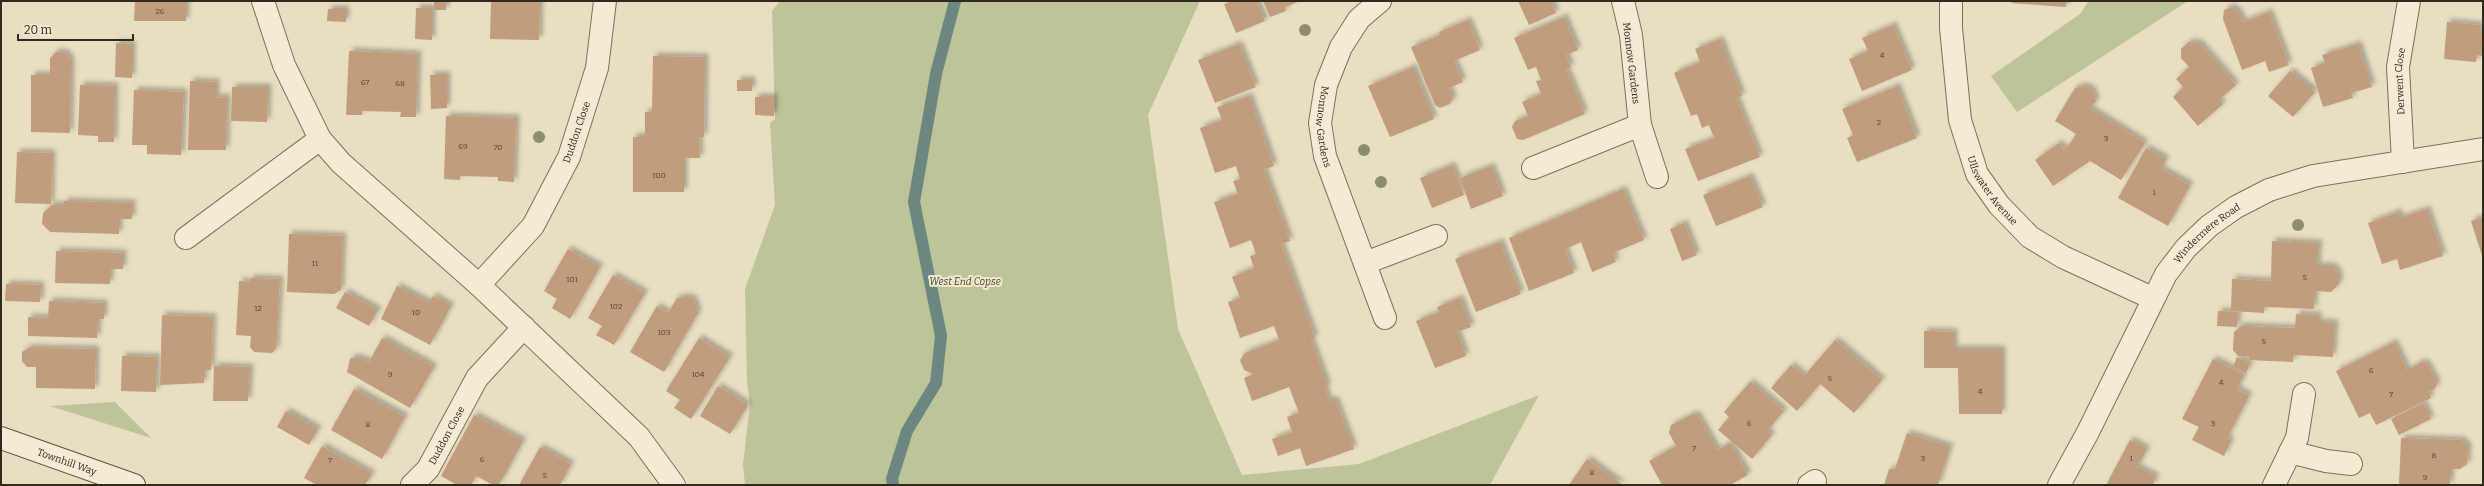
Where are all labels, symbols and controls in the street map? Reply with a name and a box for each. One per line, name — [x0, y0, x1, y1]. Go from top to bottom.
house number: 26 — [155, 7, 165, 16]
scale bar — [18, 16, 133, 42]
street label: Monnow Gardens — [1620, 22, 1642, 105]
text: 20 m — [24, 23, 53, 37]
street label: Derwent Close — [2393, 47, 2408, 115]
house number: 4 — [1880, 51, 1885, 60]
house number: 67 — [361, 78, 369, 87]
house number: 68 — [395, 79, 405, 88]
street label: Monnow Gardens — [1312, 85, 1334, 169]
street label: Duddon Close — [561, 100, 593, 165]
house number: 2 — [1877, 118, 1881, 127]
house number: 3 — [2104, 134, 2109, 143]
house number: 69 — [458, 142, 468, 151]
house number: 70 — [494, 143, 503, 152]
street label: Ullswater Avenue — [1965, 154, 2020, 228]
house number: 100 — [652, 171, 666, 180]
house number: 1 — [2152, 188, 2156, 197]
street label: Windermere Road — [2172, 201, 2242, 266]
house number: 11 — [312, 259, 319, 268]
house number: 5 — [2303, 273, 2307, 282]
house number: 101 — [566, 275, 579, 284]
park label: West End Copse — [929, 276, 1001, 288]
house number: 102 — [610, 302, 622, 311]
house number: 12 — [254, 304, 262, 313]
house number: 10 — [412, 308, 420, 317]
house number: 103 — [658, 328, 671, 337]
house number: 5 — [2262, 337, 2266, 346]
house number: 6 — [2369, 366, 2374, 375]
house number: 9 — [388, 370, 393, 379]
house number: 104 — [691, 370, 705, 379]
house number: 5 — [1828, 374, 1832, 383]
house number: 4 — [2219, 378, 2224, 387]
house number: 4 — [1978, 387, 1983, 396]
house number: 7 — [2389, 390, 2393, 399]
street label: Duddon Close — [427, 405, 468, 467]
house number: 6 — [1747, 419, 1752, 428]
house number: 3 — [2211, 419, 2216, 428]
house number: 8 — [366, 420, 371, 429]
house number: 7 — [1692, 444, 1696, 453]
street label: Townhill Way — [35, 446, 99, 478]
house number: 8 — [2432, 451, 2437, 460]
house number: 3 — [1921, 454, 1926, 463]
house number: 1 — [2129, 454, 2133, 463]
house number: 6 — [480, 455, 485, 464]
house number: 7 — [328, 456, 332, 465]
house number: 8 — [1590, 468, 1595, 477]
house number: 5 — [543, 471, 547, 480]
house number: 9 — [2423, 473, 2428, 482]

